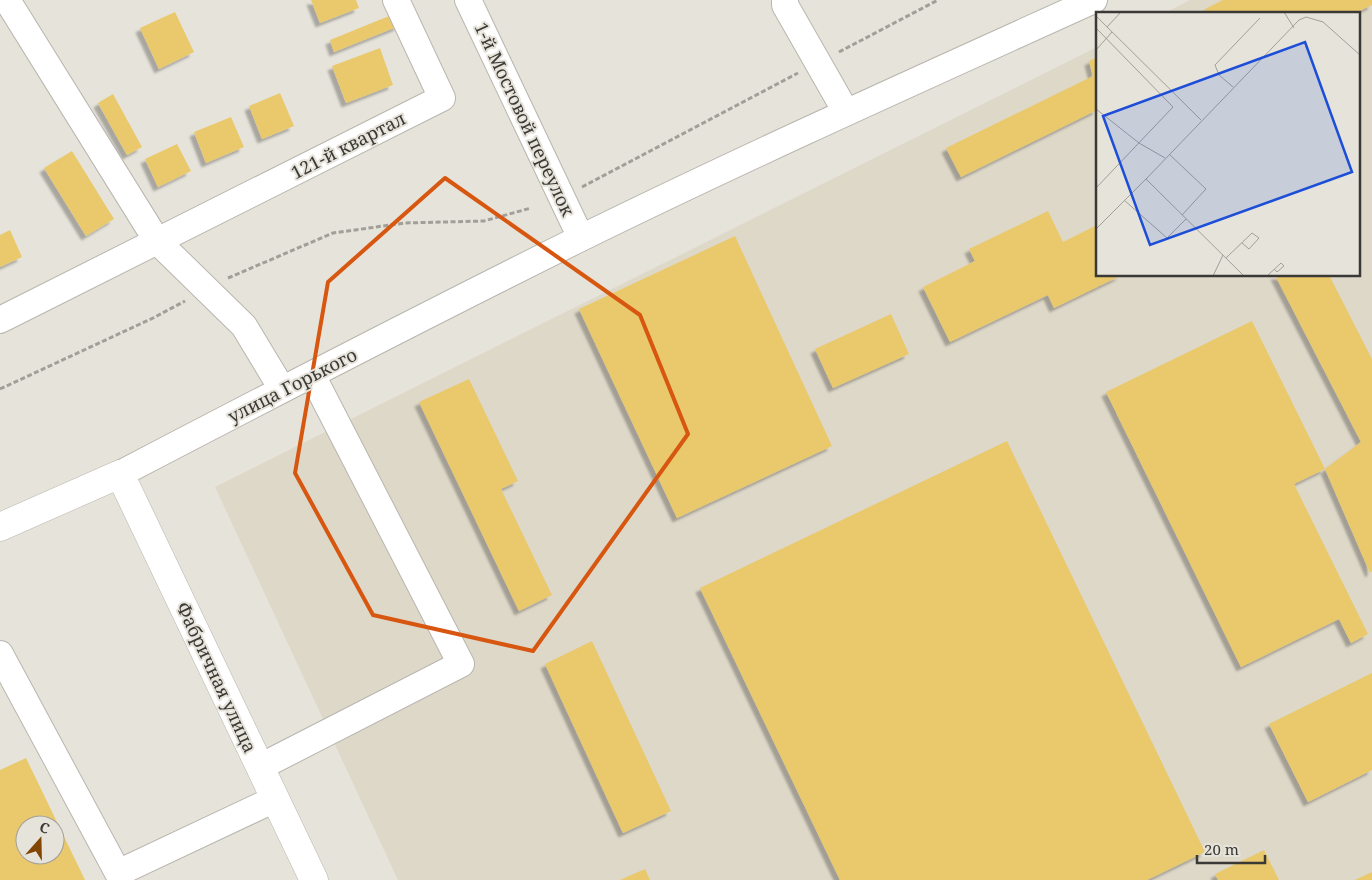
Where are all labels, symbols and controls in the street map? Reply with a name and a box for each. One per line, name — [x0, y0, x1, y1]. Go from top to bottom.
inset map — [1096, 12, 1360, 276]
street label: 1-й Мостовой переулок — [470, 18, 581, 220]
street label: 121-й квартал — [287, 106, 409, 184]
street label: улица Горького — [223, 342, 361, 428]
street label: Фабричная улица — [171, 598, 263, 756]
north arrow — [15, 815, 65, 865]
text: С — [37, 817, 52, 838]
scale bar — [1197, 832, 1264, 864]
text: 20 m — [1204, 839, 1239, 859]

